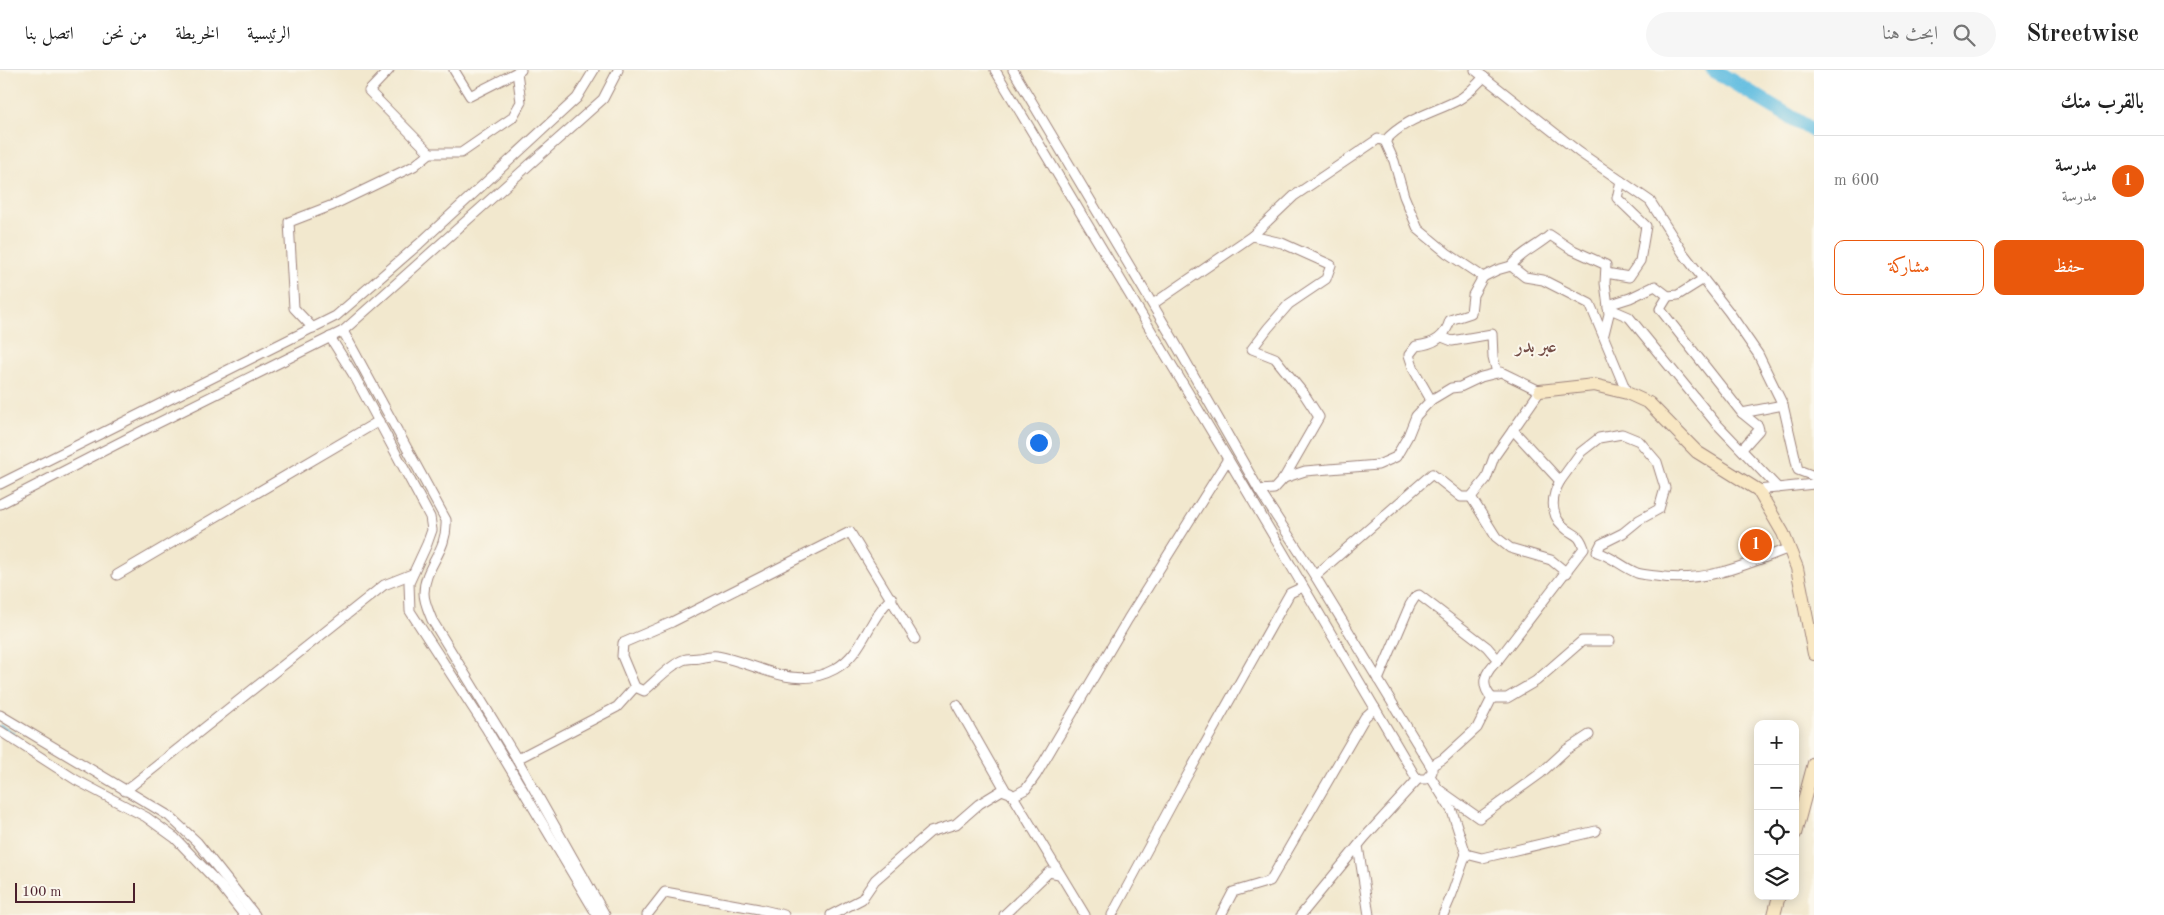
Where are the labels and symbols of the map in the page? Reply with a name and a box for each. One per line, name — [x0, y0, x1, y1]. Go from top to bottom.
district label: عبر بدر — [1514, 338, 1556, 357]
your location — [1026, 430, 1052, 456]
pin: 1 — [1740, 526, 1772, 564]
scale bar — [15, 880, 135, 903]

